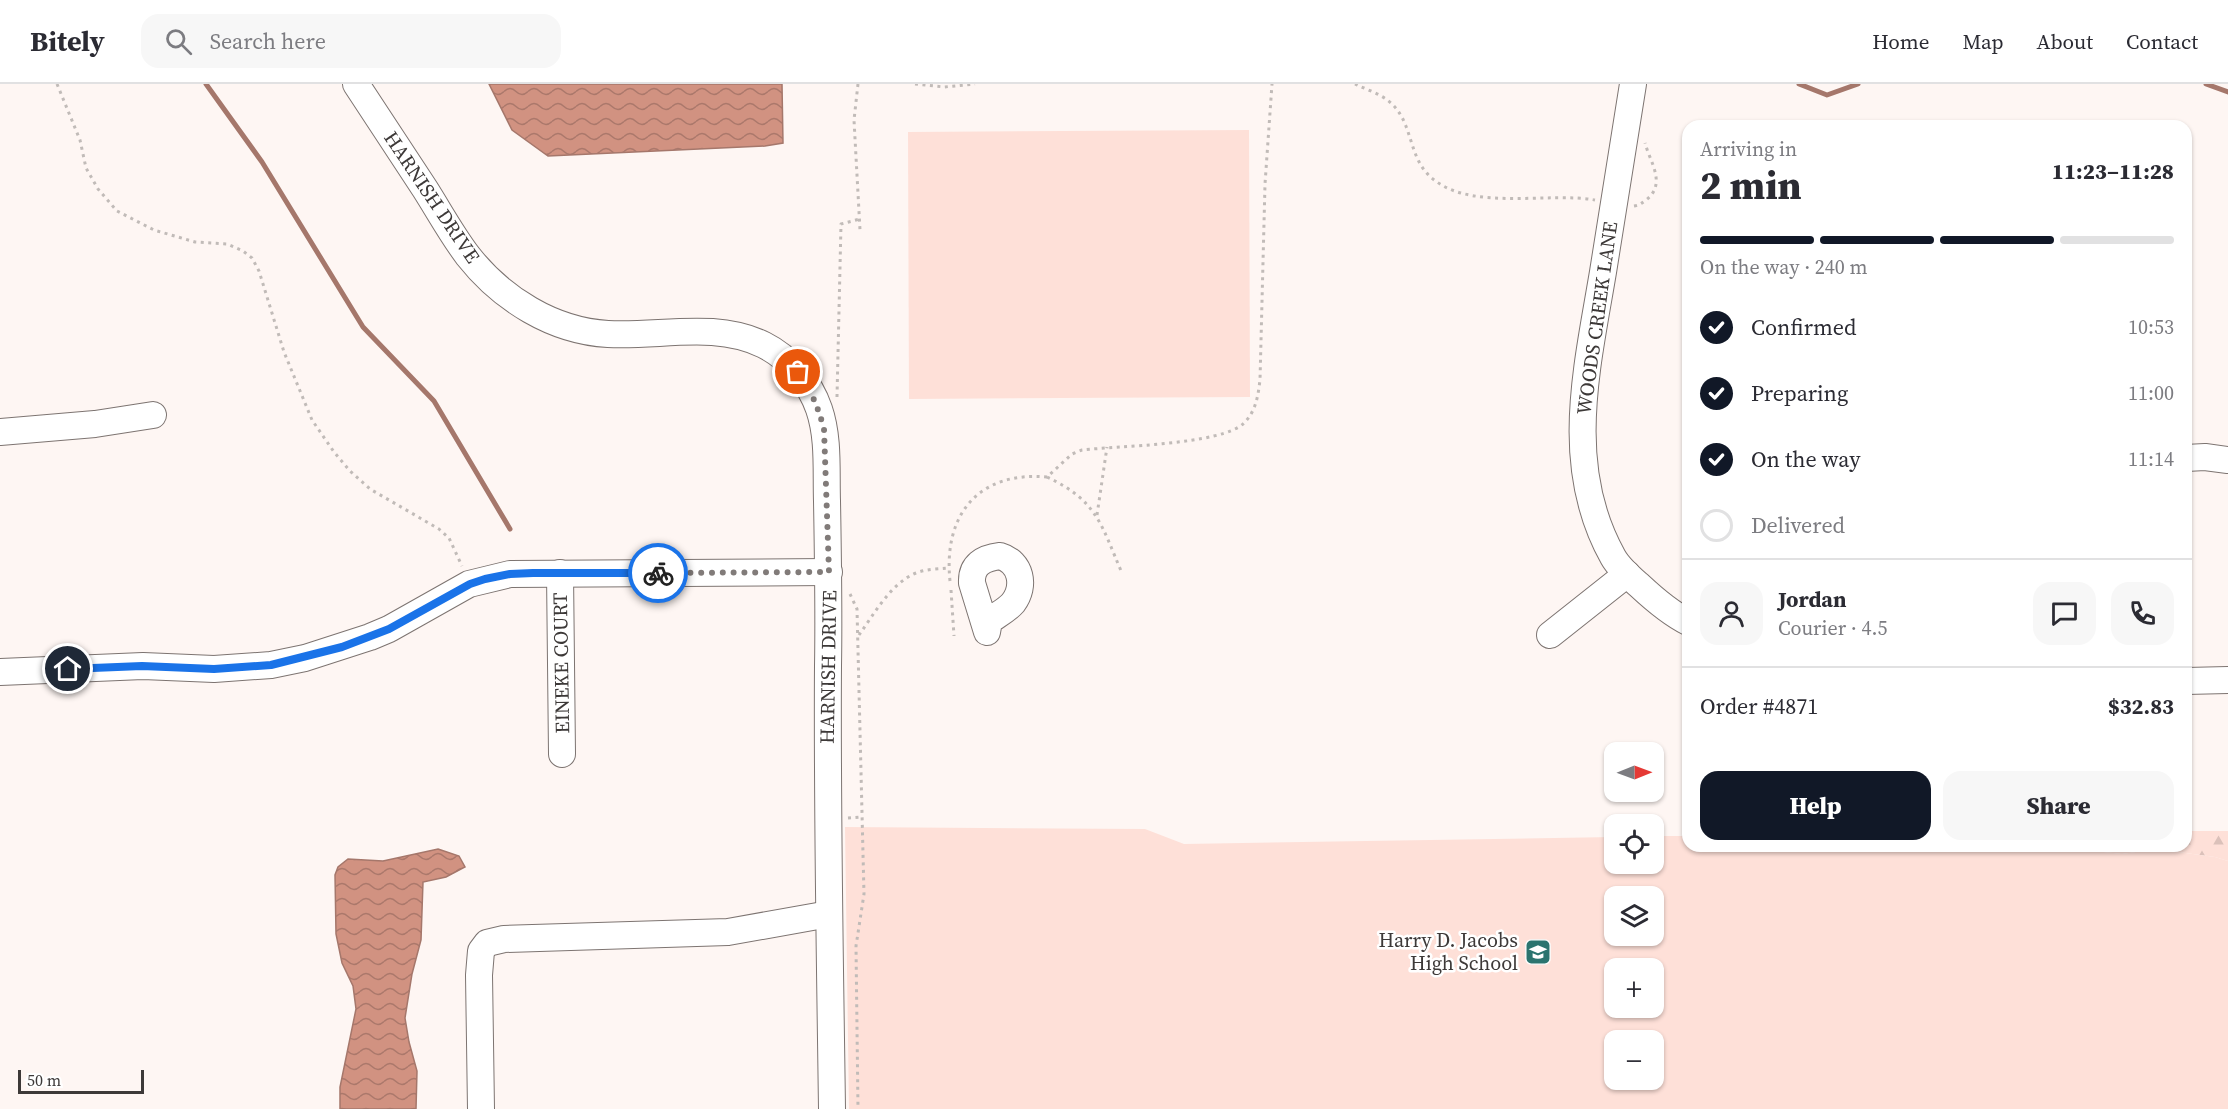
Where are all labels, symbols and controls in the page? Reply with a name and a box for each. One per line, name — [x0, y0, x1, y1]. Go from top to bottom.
search box — [141, 14, 561, 68]
text: Bitely — [30, 22, 105, 60]
icon: search — [162, 25, 195, 58]
text: Search here — [210, 26, 326, 56]
text: Home — [1872, 27, 1930, 56]
text: Map — [1963, 27, 2004, 56]
text: About — [2037, 27, 2093, 56]
text: Contact — [2126, 27, 2198, 56]
street label: HARNISH DRIVE — [377, 125, 487, 269]
text: Arriving in — [1700, 135, 1797, 163]
text: 11:23–11:28 — [2052, 156, 2174, 186]
text: 2 min — [1700, 159, 1802, 212]
street label: WOODS CREEK LANE — [1570, 220, 1624, 416]
text: On the way · 240 m — [1700, 253, 1867, 281]
icon: check — [1700, 311, 1733, 344]
text: Confirmed — [1751, 312, 1856, 342]
text: 10:53 — [2128, 313, 2174, 341]
pin — [772, 346, 823, 397]
icon: bag — [781, 355, 814, 388]
icon: check — [1700, 377, 1733, 410]
text: Preparing — [1751, 378, 1848, 408]
text: 11:00 — [2128, 379, 2174, 407]
icon: check — [1700, 443, 1733, 476]
text: On the way — [1751, 444, 1860, 474]
text: 11:14 — [2128, 445, 2174, 473]
text: Delivered — [1751, 510, 1845, 540]
courier — [628, 543, 688, 603]
icon: bike — [642, 557, 675, 590]
button: person — [1700, 582, 1763, 645]
button: chat — [2033, 582, 2096, 645]
button: phone — [2111, 582, 2174, 645]
text: Jordan — [1778, 584, 1846, 614]
street label: HARNISH DRIVE — [813, 590, 843, 744]
street label: EINEKE COURT — [546, 592, 576, 734]
text: Courier · 4.5 — [1778, 614, 1887, 642]
pin — [42, 643, 93, 694]
icon: home — [51, 652, 84, 685]
text: Order #4871 — [1700, 691, 1818, 721]
text: $32.83 — [2108, 691, 2174, 721]
north arrow — [1604, 742, 1664, 802]
map controls — [1604, 742, 1664, 1090]
button: Help — [1700, 771, 1931, 840]
button: Share — [1943, 771, 2174, 840]
button: locate — [1604, 814, 1664, 874]
button: layers — [1604, 886, 1664, 946]
place label: Harry D. Jacobs High School — [1379, 926, 1518, 977]
school or university icon: Harry D. Jacobs High School — [1523, 937, 1553, 967]
button: + — [1604, 958, 1664, 1018]
button: − — [1604, 1030, 1664, 1090]
scale bar — [18, 1067, 144, 1094]
text: 50 m — [27, 1069, 61, 1091]

